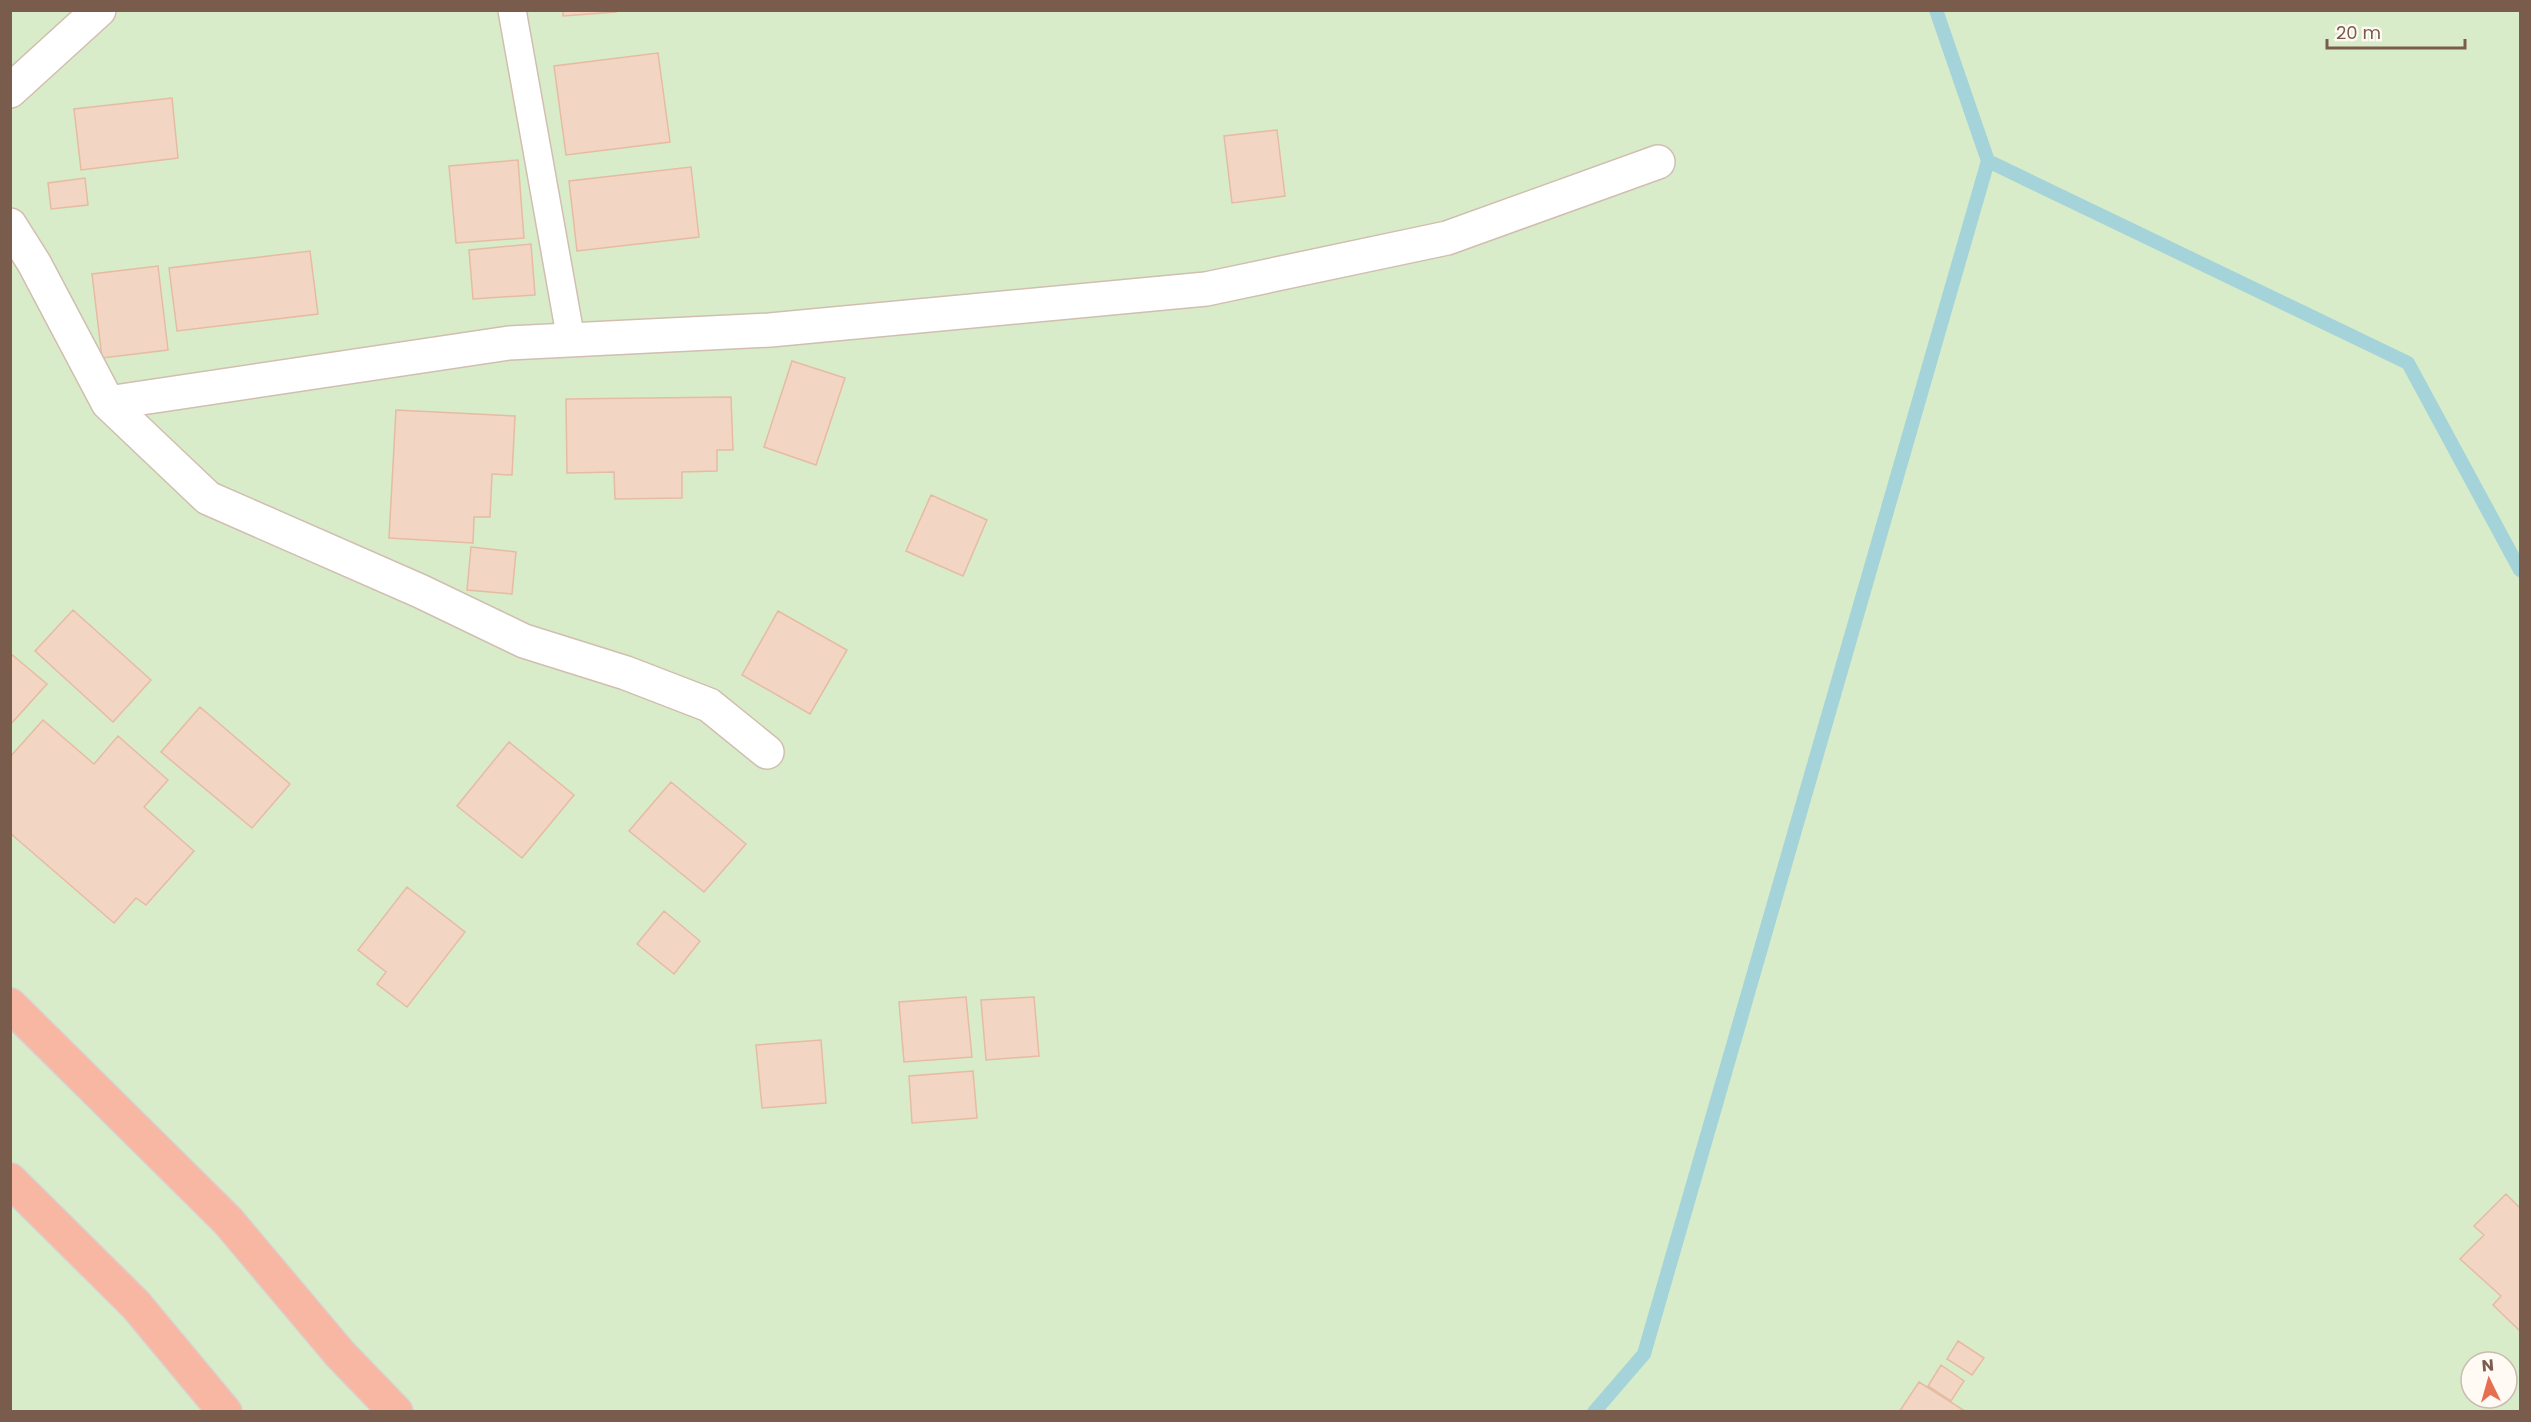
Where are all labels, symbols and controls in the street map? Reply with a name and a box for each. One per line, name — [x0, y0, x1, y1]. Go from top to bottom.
scale bar — [2327, 12, 2465, 50]
text: 20 m — [2336, 20, 2381, 45]
north arrow — [2459, 1350, 2519, 1410]
text: N — [2481, 1354, 2495, 1378]

